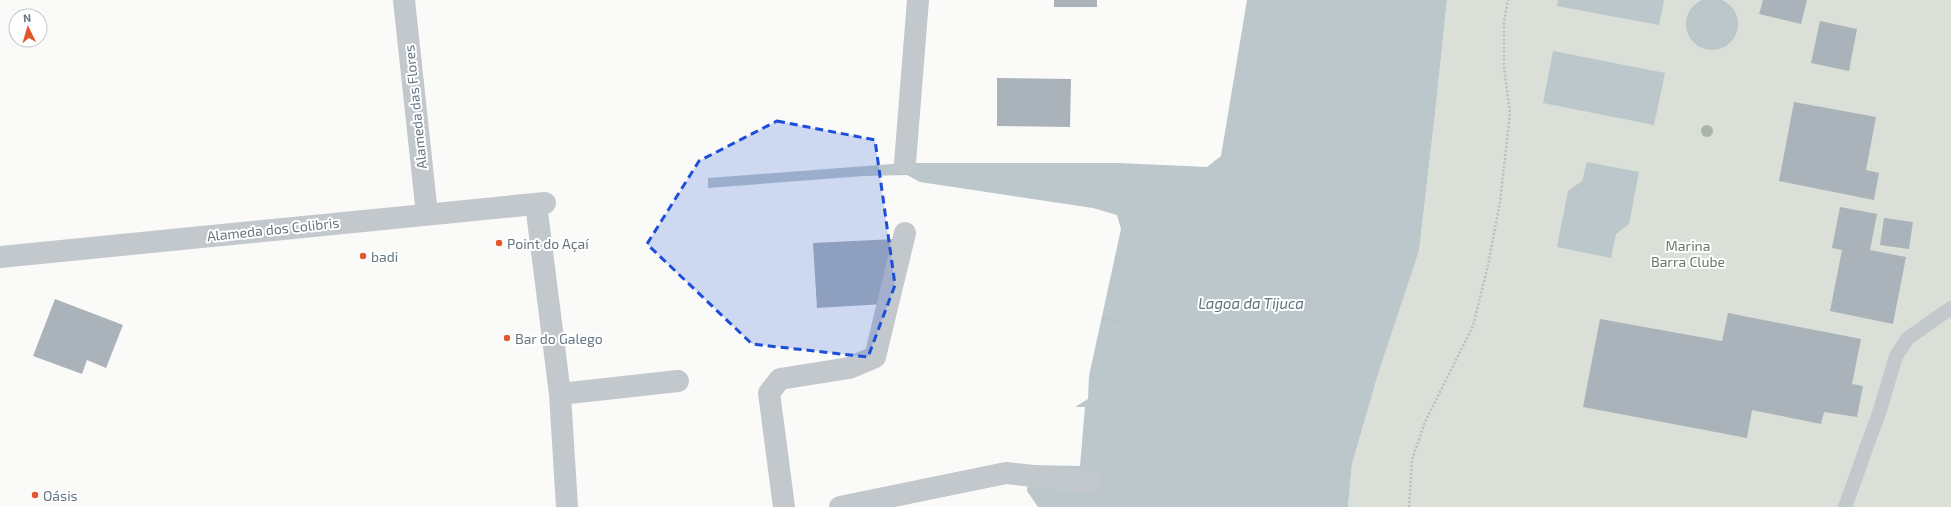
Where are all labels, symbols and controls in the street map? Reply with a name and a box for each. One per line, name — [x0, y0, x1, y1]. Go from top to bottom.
north arrow — [8, 8, 48, 48]
text: N — [23, 11, 32, 24]
street label: Alameda das Flores — [400, 44, 430, 170]
street label: Alameda dos Colibris — [206, 214, 340, 244]
place label: Point do Açaí — [507, 235, 589, 253]
park label: Marina Barra Clube — [1651, 237, 1725, 270]
marker: Point do Açaí — [494, 238, 504, 248]
place label: badi — [371, 248, 398, 265]
marker: badi — [358, 251, 368, 261]
water label: Lagoa da Tijuca — [1198, 294, 1304, 313]
place label: Bar do Galego — [515, 330, 603, 347]
marker: Bar do Galego — [502, 333, 512, 343]
place label: Oásis — [43, 487, 78, 504]
marker: Oásis — [30, 490, 40, 500]

